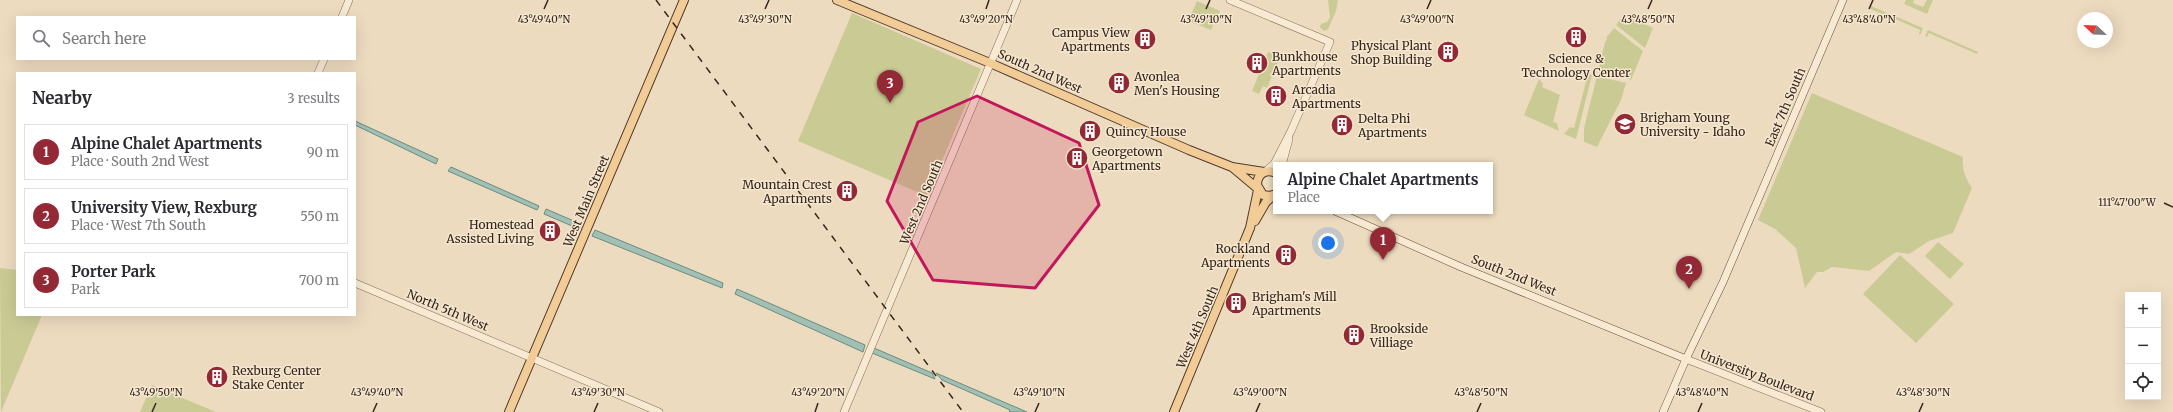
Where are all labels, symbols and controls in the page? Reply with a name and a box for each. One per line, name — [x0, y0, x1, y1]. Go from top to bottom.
north arrow — [2077, 12, 2113, 48]
text: 43°49'40"N — [518, 13, 571, 26]
text: 43°49'30"N — [738, 13, 792, 26]
text: 43°49'20"N — [959, 13, 1013, 26]
text: 43°49'10"N — [1180, 13, 1232, 26]
text: 43°49'00"N — [1400, 13, 1454, 26]
text: 43°48'50"N — [1621, 13, 1675, 26]
text: 43°48'40"N — [1842, 13, 1896, 26]
search box — [16, 16, 356, 60]
building icon: Science & Technology Center — [1563, 24, 1589, 50]
place label: Campus View Apartments — [1052, 25, 1131, 54]
building icon: Campus View Apartments — [1132, 26, 1158, 52]
icon: search — [30, 27, 52, 49]
text: Search here — [62, 29, 146, 48]
place label: Physical Plant Shop Building — [1351, 38, 1433, 67]
building icon: Physical Plant Shop Building — [1435, 39, 1461, 65]
street label: South 2nd West — [996, 46, 1085, 96]
place label: Bunkhouse Apartments — [1271, 49, 1341, 78]
building icon: Bunkhouse Apartments — [1244, 50, 1270, 76]
place label: Science & Technology Center — [1521, 51, 1631, 80]
street label: East 7th South — [1762, 65, 1808, 149]
place label: Avonlea Men's Housing — [1133, 69, 1220, 98]
pin: 3 — [877, 70, 903, 103]
building icon: Avonlea Men's Housing — [1106, 70, 1132, 96]
place label: Arcadia Apartments — [1291, 82, 1361, 111]
building icon: Arcadia Apartments — [1263, 83, 1289, 109]
text: Nearby — [32, 87, 92, 109]
text: 3 results — [287, 90, 340, 107]
place label: Brigham Young University - Idaho — [1640, 110, 1745, 139]
place label: Delta Phi Apartments — [1357, 111, 1427, 140]
school or university icon: Brigham Young University - Idaho — [1612, 111, 1638, 137]
building icon: Delta Phi Apartments — [1329, 112, 1355, 138]
building icon: Quincy House — [1077, 118, 1103, 144]
place label: Quincy House — [1106, 124, 1186, 139]
text: Alpine Chalet Apartments — [71, 134, 262, 153]
text: 1 — [43, 144, 49, 161]
text: 90 m — [307, 144, 339, 161]
place label: Georgetown Apartments — [1091, 144, 1163, 173]
building icon: Georgetown Apartments — [1064, 145, 1090, 171]
street label: West Main Street — [559, 152, 612, 250]
text: Place · South 2nd West — [71, 153, 209, 170]
street label: West 2nd South — [896, 157, 946, 248]
popup — [1273, 162, 1493, 214]
text: Alpine Chalet Apartments — [1287, 170, 1479, 189]
place label: Mountain Crest Apartments — [742, 177, 832, 206]
building icon: Mountain Crest Apartments — [834, 178, 860, 204]
text: Place — [1287, 189, 1320, 206]
text: 111°47'00"W — [2098, 196, 2157, 209]
text: University View, Rexburg — [71, 198, 257, 217]
text: 2 — [42, 208, 50, 225]
text: 550 m — [300, 208, 339, 225]
text: Place · West 7th South — [71, 217, 206, 234]
place label: Homestead Assisted Living — [445, 217, 535, 246]
building icon: Homestead Assisted Living — [537, 218, 563, 244]
pin: 1 — [1370, 227, 1396, 260]
your location — [1318, 233, 1338, 253]
place label: Rockland Apartments — [1200, 241, 1270, 270]
building icon: Rockland Apartments — [1273, 242, 1299, 268]
street label: South 2nd West — [1469, 251, 1559, 299]
pin: 2 — [1676, 256, 1702, 289]
text: Porter Park — [71, 262, 155, 281]
text: 3 — [42, 272, 50, 289]
text: 700 m — [299, 272, 339, 289]
text: Park — [71, 281, 100, 298]
street label: West 4th South — [1173, 284, 1221, 371]
street label: North 5th West — [405, 286, 491, 334]
place label: Brigham's Mill Apartments — [1251, 289, 1337, 318]
building icon: Brigham's Mill Apartments — [1223, 290, 1249, 316]
map controls — [2125, 292, 2161, 400]
button: + — [2125, 292, 2161, 328]
place label: Brookside Villiage — [1369, 321, 1428, 350]
building icon: Brookside Villiage — [1341, 322, 1367, 348]
button: − — [2125, 328, 2161, 364]
street label: University Boulevard — [1698, 346, 1816, 404]
place label: Rexburg Center Stake Center — [232, 363, 322, 392]
building icon: Rexburg Center Stake Center — [204, 364, 230, 390]
button: locate — [2125, 364, 2161, 400]
text: 43°49'50"N — [129, 386, 183, 399]
text: 43°49'40"N — [351, 386, 404, 399]
text: 43°49'30"N — [571, 386, 625, 399]
text: 43°49'20"N — [791, 386, 845, 399]
text: 43°49'10"N — [1013, 386, 1065, 399]
text: 43°49'00"N — [1233, 386, 1287, 399]
text: 43°48'50"N — [1454, 386, 1508, 399]
text: 43°48'40"N — [1675, 386, 1729, 399]
text: 43°48'30"N — [1896, 386, 1950, 399]

